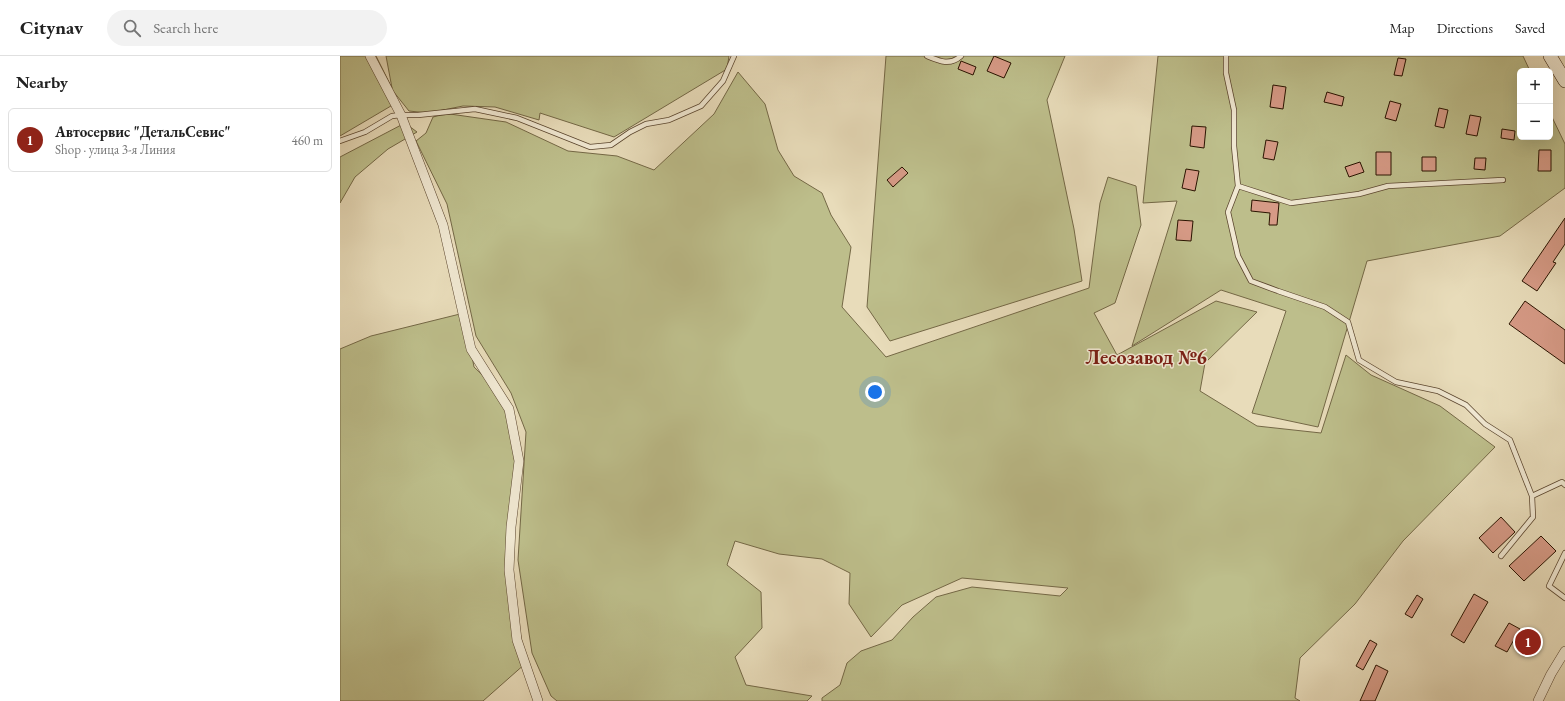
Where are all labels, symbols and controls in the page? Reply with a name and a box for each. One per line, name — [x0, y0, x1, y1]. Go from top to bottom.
search box — [107, 10, 387, 46]
text: Citynav — [20, 15, 83, 40]
icon: search — [121, 17, 143, 39]
text: Search here — [153, 18, 218, 37]
text: Map — [1389, 19, 1415, 37]
text: Directions — [1437, 19, 1493, 37]
text: Saved — [1515, 19, 1545, 37]
map controls — [1517, 68, 1553, 140]
button: + — [1517, 68, 1553, 104]
text: Nearby — [16, 71, 68, 93]
button: − — [1517, 104, 1553, 140]
text: Автосервис "ДетальСевис" — [55, 122, 230, 141]
text: 1 — [27, 132, 33, 149]
text: 460 m — [292, 132, 323, 149]
text: Shop · улица 3-я Линия — [55, 141, 175, 158]
district label: Лесозавод №6 — [1085, 344, 1207, 370]
your location — [865, 382, 885, 402]
pin: 1 — [1515, 627, 1541, 657]

